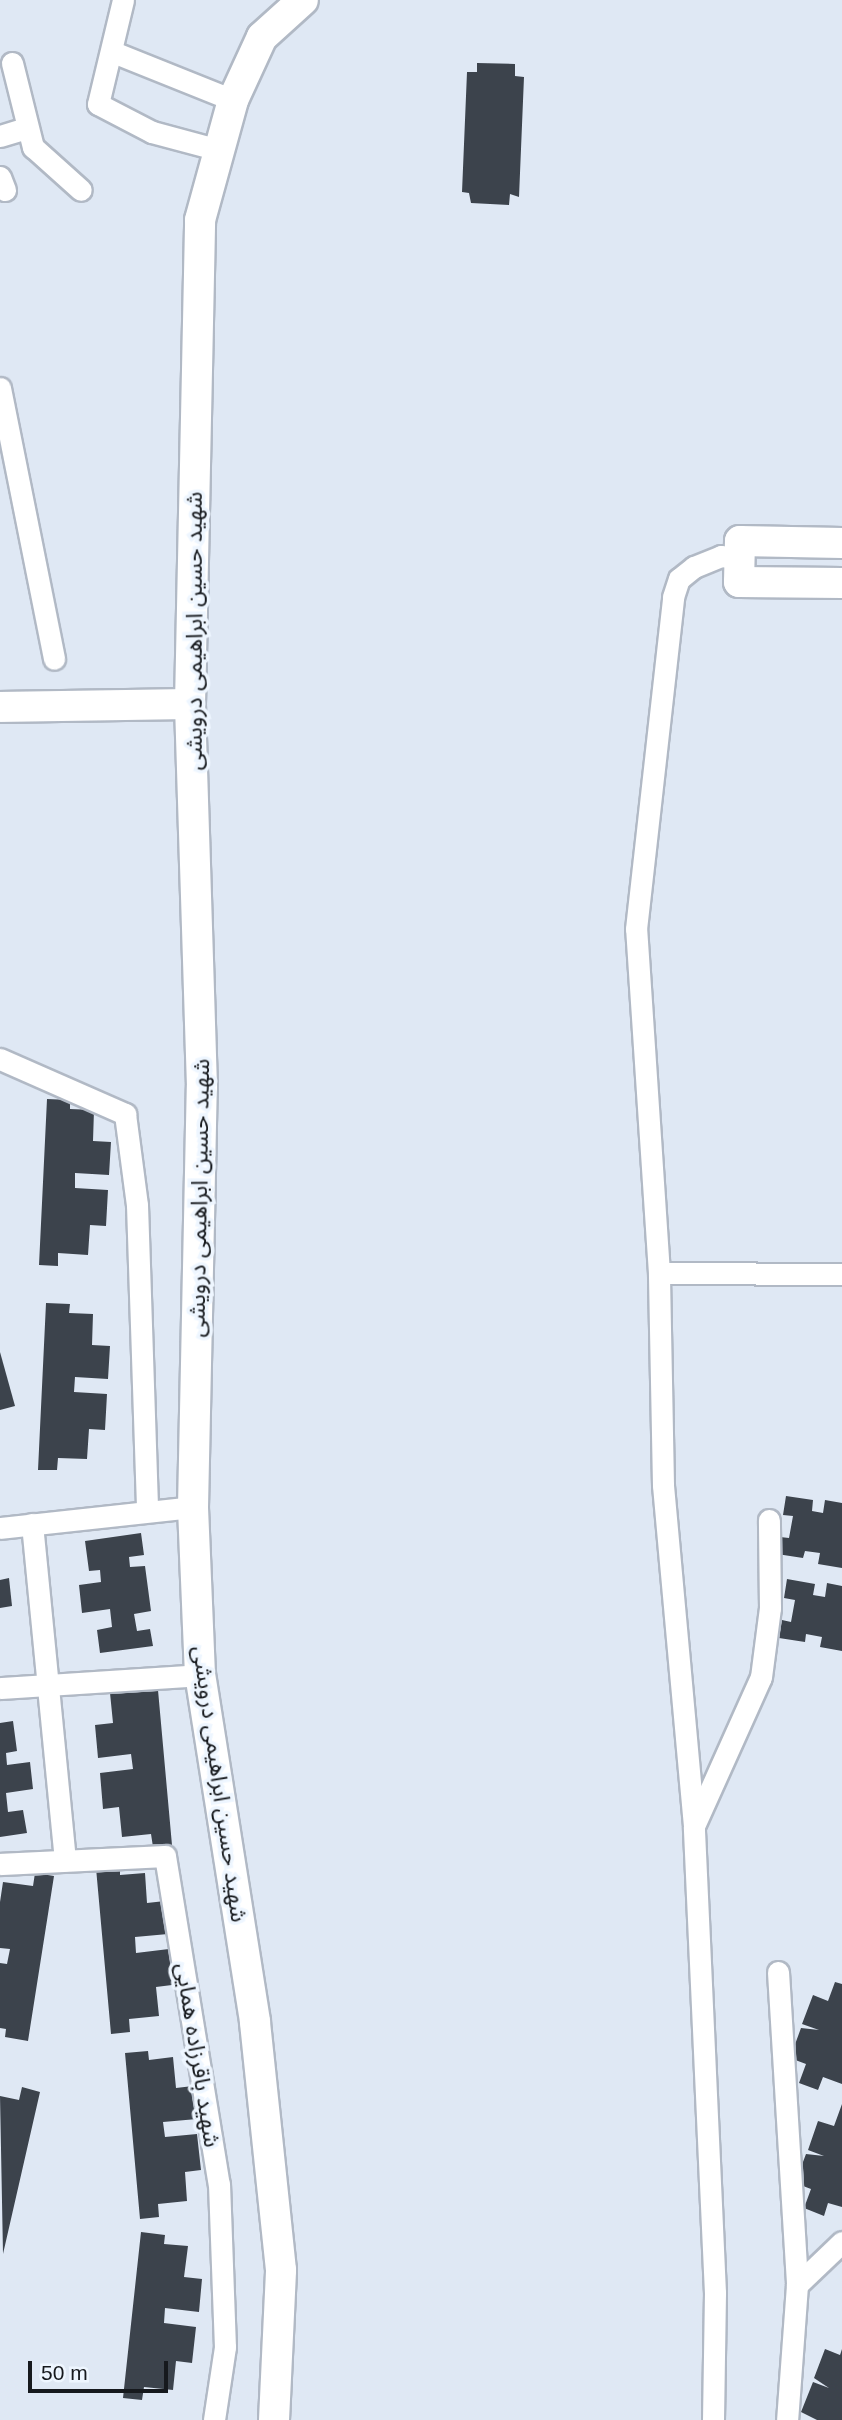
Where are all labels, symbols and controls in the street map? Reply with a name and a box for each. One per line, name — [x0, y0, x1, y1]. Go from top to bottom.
street label: شهید حسین ابراهیمی درویشی — [180, 492, 208, 770]
street label: شهید حسین ابراهیمی درویشی — [183, 1058, 215, 1338]
street label: شهید حسین ابراهیمی درویشی — [187, 1644, 253, 1924]
street label: شهید باقرزاده همایی — [170, 1961, 226, 2149]
scale bar — [32, 2346, 172, 2390]
text: 50 m — [41, 2361, 88, 2384]

